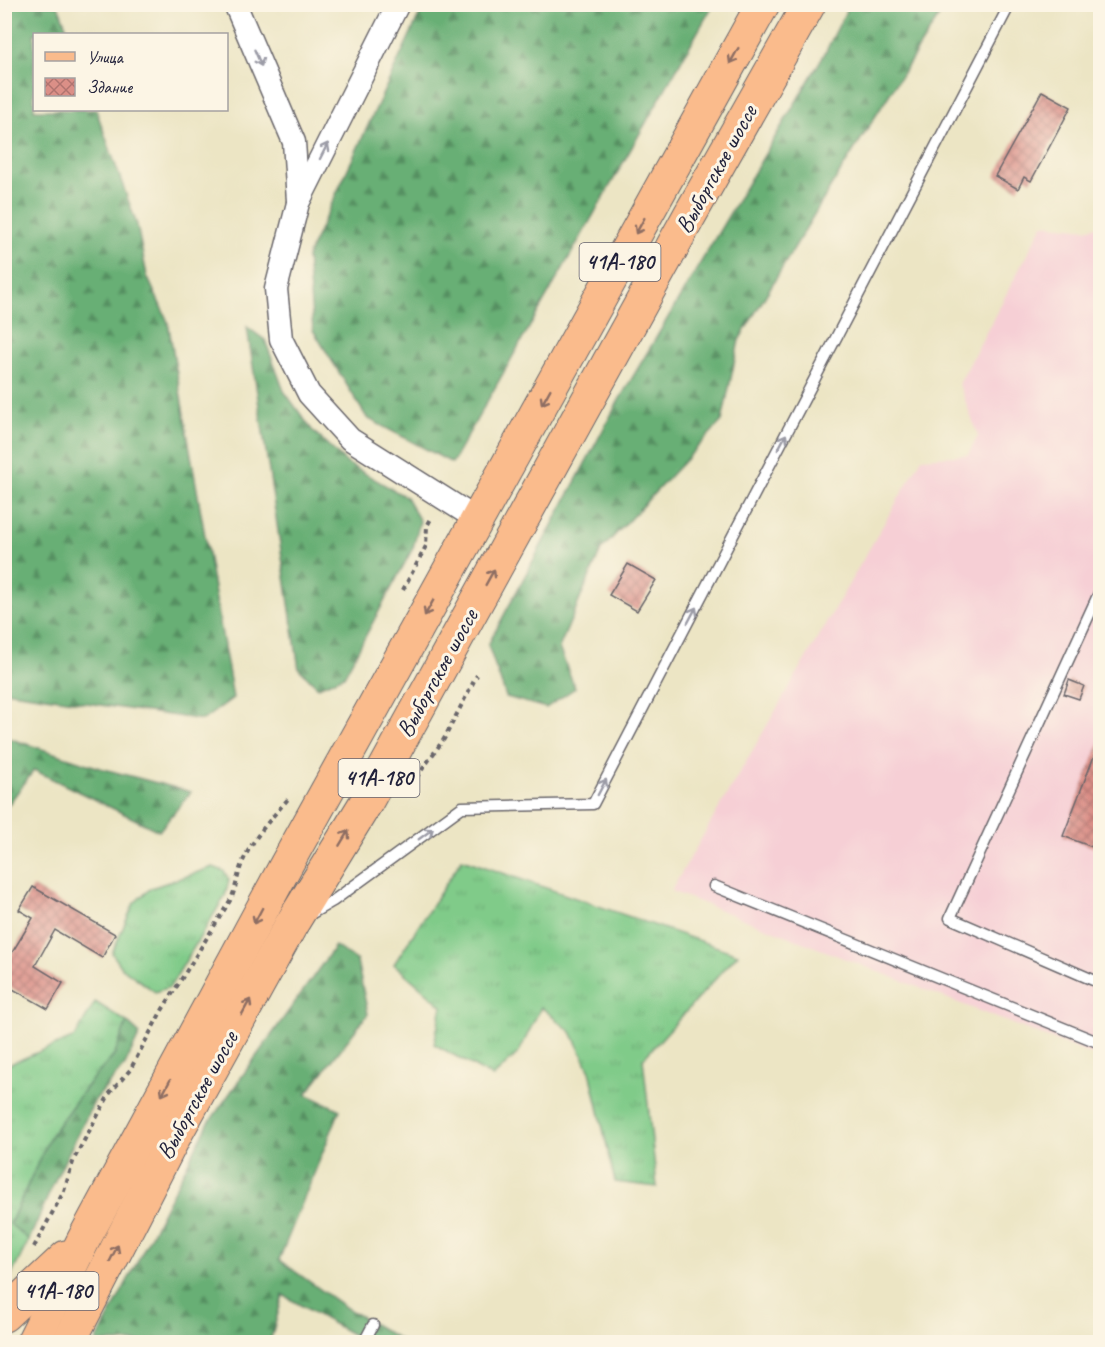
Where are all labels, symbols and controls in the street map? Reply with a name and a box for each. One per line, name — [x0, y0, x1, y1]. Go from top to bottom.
legend — [33, 33, 228, 111]
text: Улица — [87, 46, 124, 68]
one-way arrow — [728, 47, 740, 64]
one-way arrow — [253, 49, 265, 67]
text: Здание — [87, 76, 133, 98]
street label: Выборгское шоссе — [669, 98, 765, 238]
one-way arrow — [319, 142, 330, 160]
one-way arrow — [634, 217, 645, 235]
road number: 41А-180 — [580, 243, 660, 281]
one-way arrow — [540, 388, 552, 405]
one-way arrow — [777, 433, 789, 451]
one-way arrow — [485, 568, 496, 586]
one-way arrow — [423, 598, 434, 616]
street label: Выборгское шоссе — [390, 602, 486, 742]
one-way arrow — [687, 606, 698, 624]
road number: 41А-180 — [338, 759, 419, 797]
one-way arrow — [597, 779, 608, 797]
one-way arrow — [417, 828, 433, 840]
one-way arrow — [338, 830, 350, 847]
one-way arrow — [252, 907, 263, 925]
one-way arrow — [240, 999, 252, 1016]
street label: Выборгское шоссе — [150, 1024, 246, 1164]
one-way arrow — [160, 1079, 172, 1096]
one-way arrow — [109, 1244, 121, 1262]
road number: 41А-180 — [17, 1272, 98, 1310]

